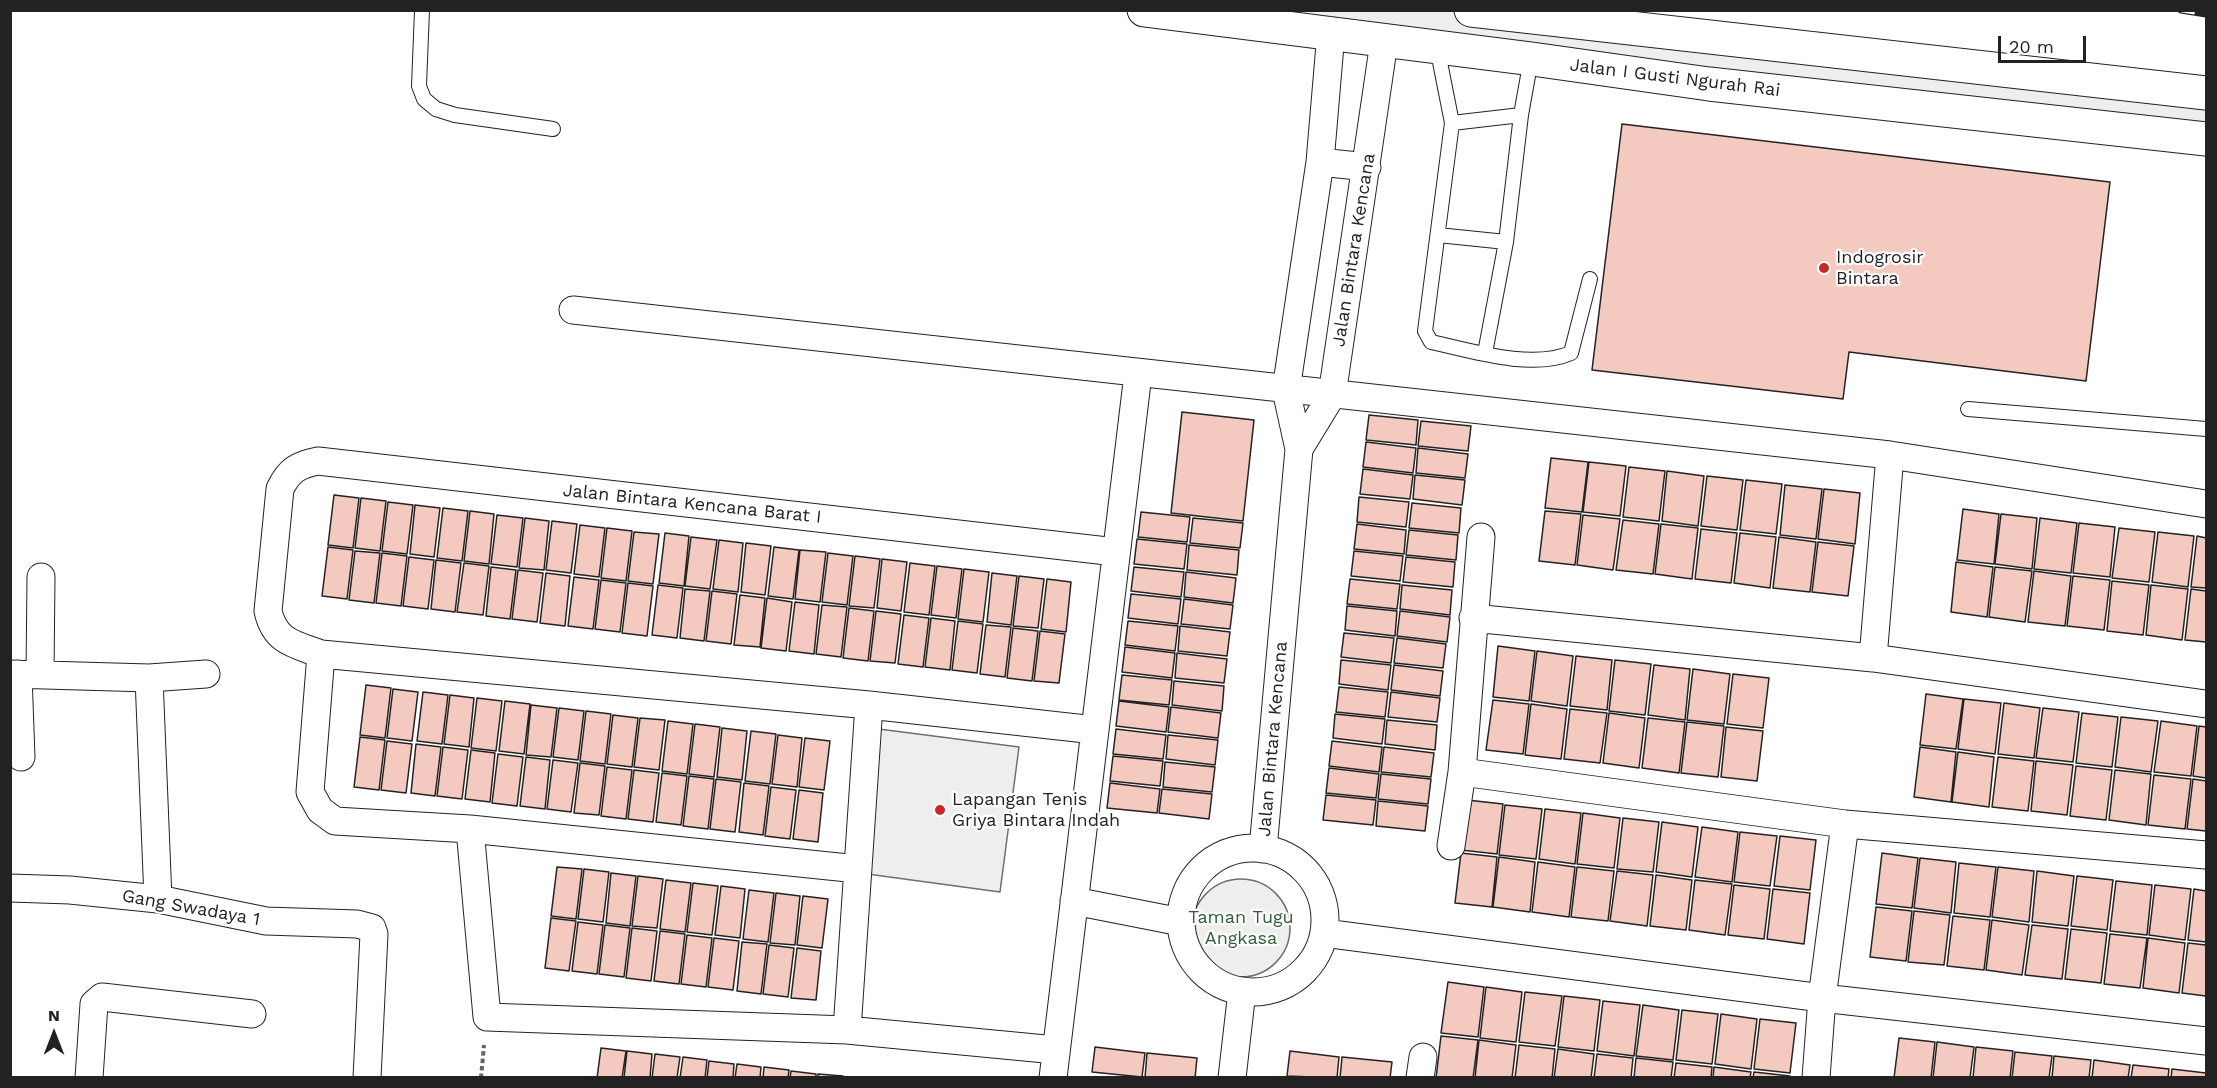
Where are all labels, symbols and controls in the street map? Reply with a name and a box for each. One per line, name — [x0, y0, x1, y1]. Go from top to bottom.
scale bar — [2001, 24, 2090, 62]
text: 20 m — [2009, 36, 2054, 57]
street label: Jalan I Gusti Ngurah Rai — [1569, 54, 1781, 102]
street label: Jalan Bintara Kencana — [1328, 152, 1380, 348]
place label: Indogrosir Bintara — [1836, 247, 1924, 290]
marker: Indogrosir Bintara — [1817, 261, 1831, 275]
street label: Jalan Bintara Kencana Barat I — [562, 480, 822, 528]
street label: Jalan Bintara Kencana — [1254, 640, 1292, 838]
place label: Lapangan Tenis Griya Bintara Indah — [952, 789, 1120, 832]
marker: Lapangan Tenis Griya Bintara Indah — [933, 803, 947, 817]
street label: Gang Swadaya 1 — [120, 885, 262, 931]
park label: Taman Tugu Angkasa — [1188, 907, 1294, 950]
north arrow — [24, 1004, 84, 1064]
text: N — [48, 1006, 60, 1025]

